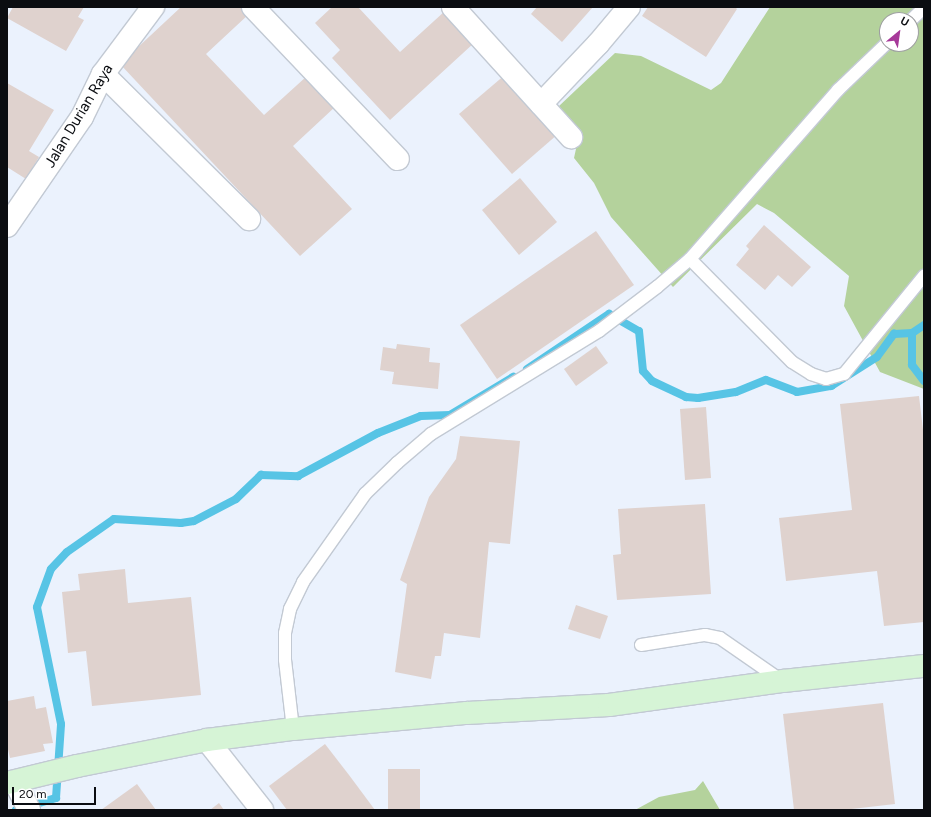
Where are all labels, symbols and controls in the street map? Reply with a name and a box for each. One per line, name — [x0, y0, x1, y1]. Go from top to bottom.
north arrow — [879, 12, 919, 52]
text: U — [898, 14, 911, 30]
street label: Jalan Durian Raya — [41, 61, 117, 171]
scale bar — [14, 779, 98, 805]
text: 20 m — [19, 787, 47, 801]

